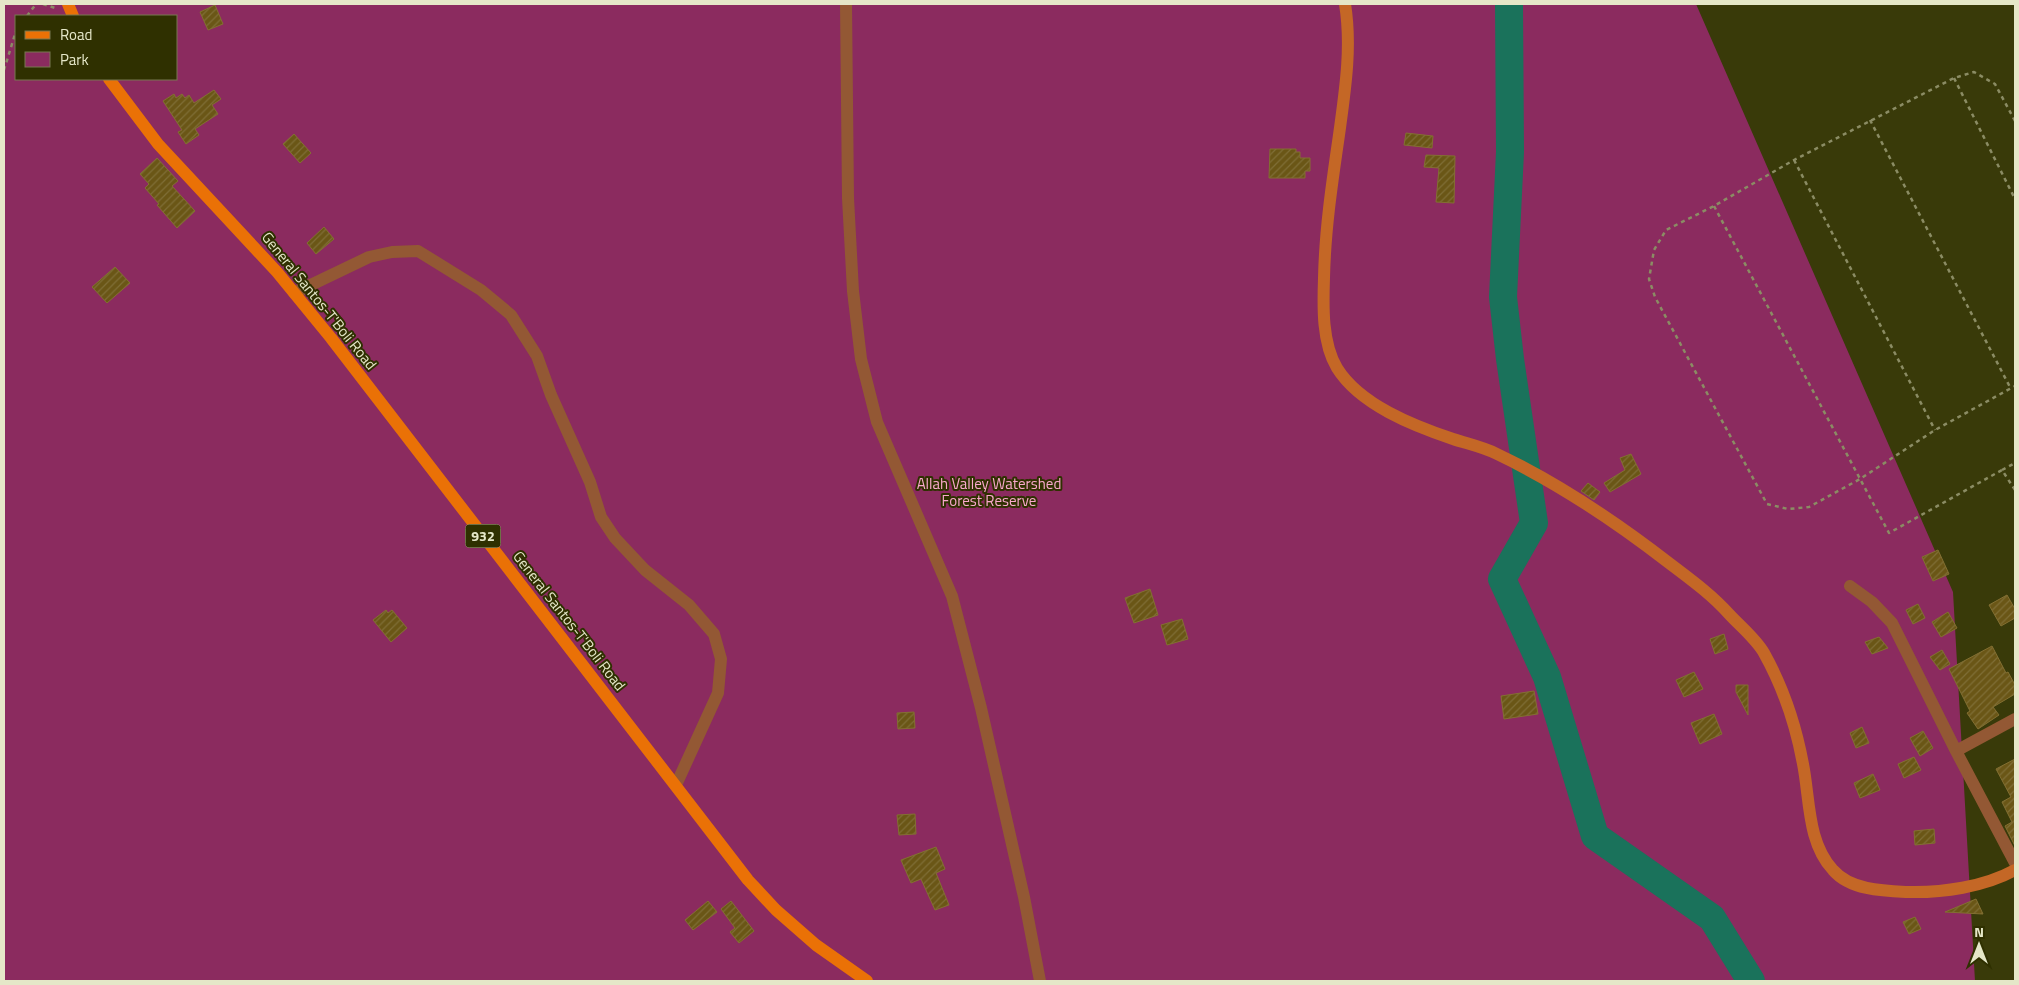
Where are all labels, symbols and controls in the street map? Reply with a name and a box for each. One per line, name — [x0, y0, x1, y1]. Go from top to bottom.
legend — [15, 15, 178, 80]
text: Road — [60, 23, 92, 46]
text: Park — [60, 48, 89, 71]
street label: General Santos-T'Boli Road — [256, 227, 382, 375]
park label: Allah Valley Watershed Forest Reserve — [917, 472, 1061, 512]
road number: 932 — [466, 524, 500, 548]
street label: General Santos-T'Boli Road — [507, 546, 631, 695]
north arrow — [1954, 920, 2004, 970]
text: N — [1974, 921, 1984, 942]

